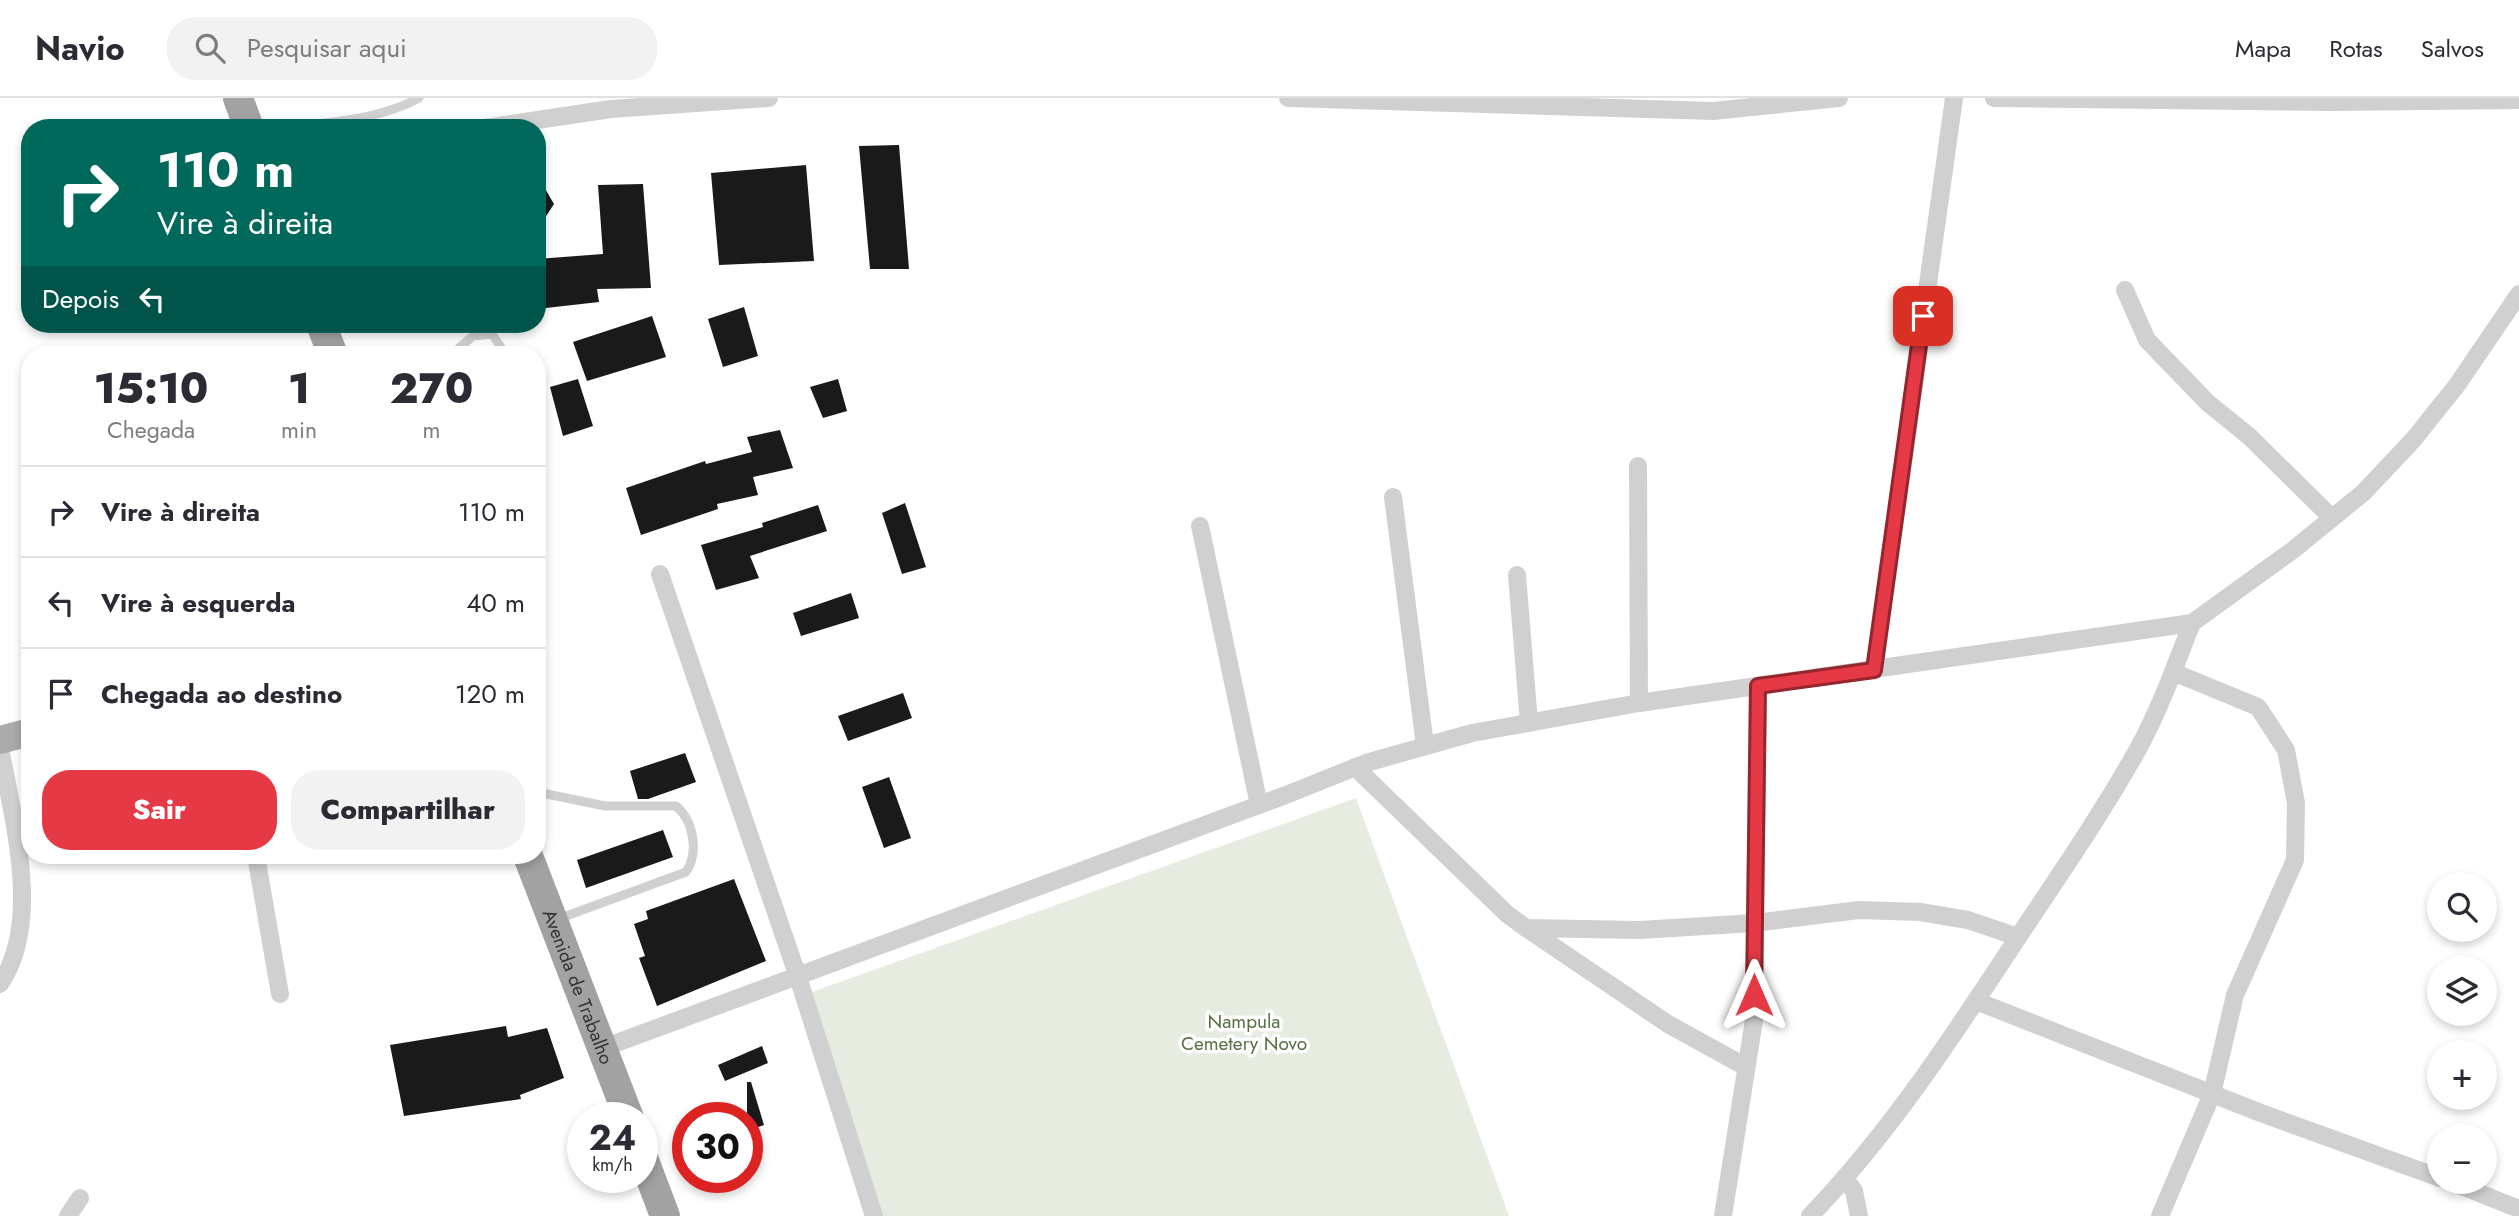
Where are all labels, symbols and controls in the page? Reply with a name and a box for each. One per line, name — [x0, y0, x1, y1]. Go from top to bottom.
search box — [167, 17, 657, 80]
text: Navio — [35, 25, 125, 72]
icon: search — [191, 29, 229, 67]
text: Pesquisar aqui — [247, 29, 407, 67]
text: Mapa — [2235, 31, 2291, 66]
text: Rotas — [2329, 31, 2383, 66]
text: Salvos — [2421, 31, 2484, 66]
text: 110 m — [157, 135, 294, 205]
icon: right — [42, 147, 133, 238]
text: Vire à direita — [157, 200, 333, 246]
text: Depois — [42, 280, 119, 318]
icon: left — [133, 280, 171, 318]
pin — [1893, 286, 1953, 346]
icon: arrive — [1904, 297, 1942, 335]
text: 15:10 — [94, 358, 208, 419]
text: 1 — [288, 358, 310, 419]
text: 270 — [390, 358, 473, 419]
text: Chegada — [107, 413, 195, 447]
text: min — [281, 413, 317, 447]
text: m — [423, 413, 441, 447]
icon: right — [42, 493, 80, 531]
text: Vire à direita — [101, 493, 260, 531]
text: 110 m — [458, 493, 525, 531]
icon: left — [42, 584, 80, 622]
text: Vire à esquerda — [101, 584, 296, 622]
text: 40 m — [466, 584, 525, 622]
icon: arrive — [42, 675, 80, 713]
text: Chegada ao destino — [101, 675, 342, 713]
text: 120 m — [455, 675, 525, 713]
button: Sair — [42, 770, 277, 850]
button: Compartilhar — [291, 770, 525, 850]
map controls — [2427, 872, 2497, 1194]
button: search — [2427, 872, 2497, 942]
street label: Avenida de Trabalho — [536, 905, 620, 1068]
button: layers — [2427, 956, 2497, 1026]
position arrow — [1717, 958, 1791, 1032]
park label: Nampula Cemetery Novo — [1181, 1008, 1307, 1057]
button: + — [2427, 1040, 2497, 1110]
speed limit sign: 30 — [672, 1102, 763, 1193]
text: 24 — [589, 1113, 636, 1163]
button: − — [2427, 1124, 2497, 1194]
text: km/h — [592, 1152, 633, 1178]

